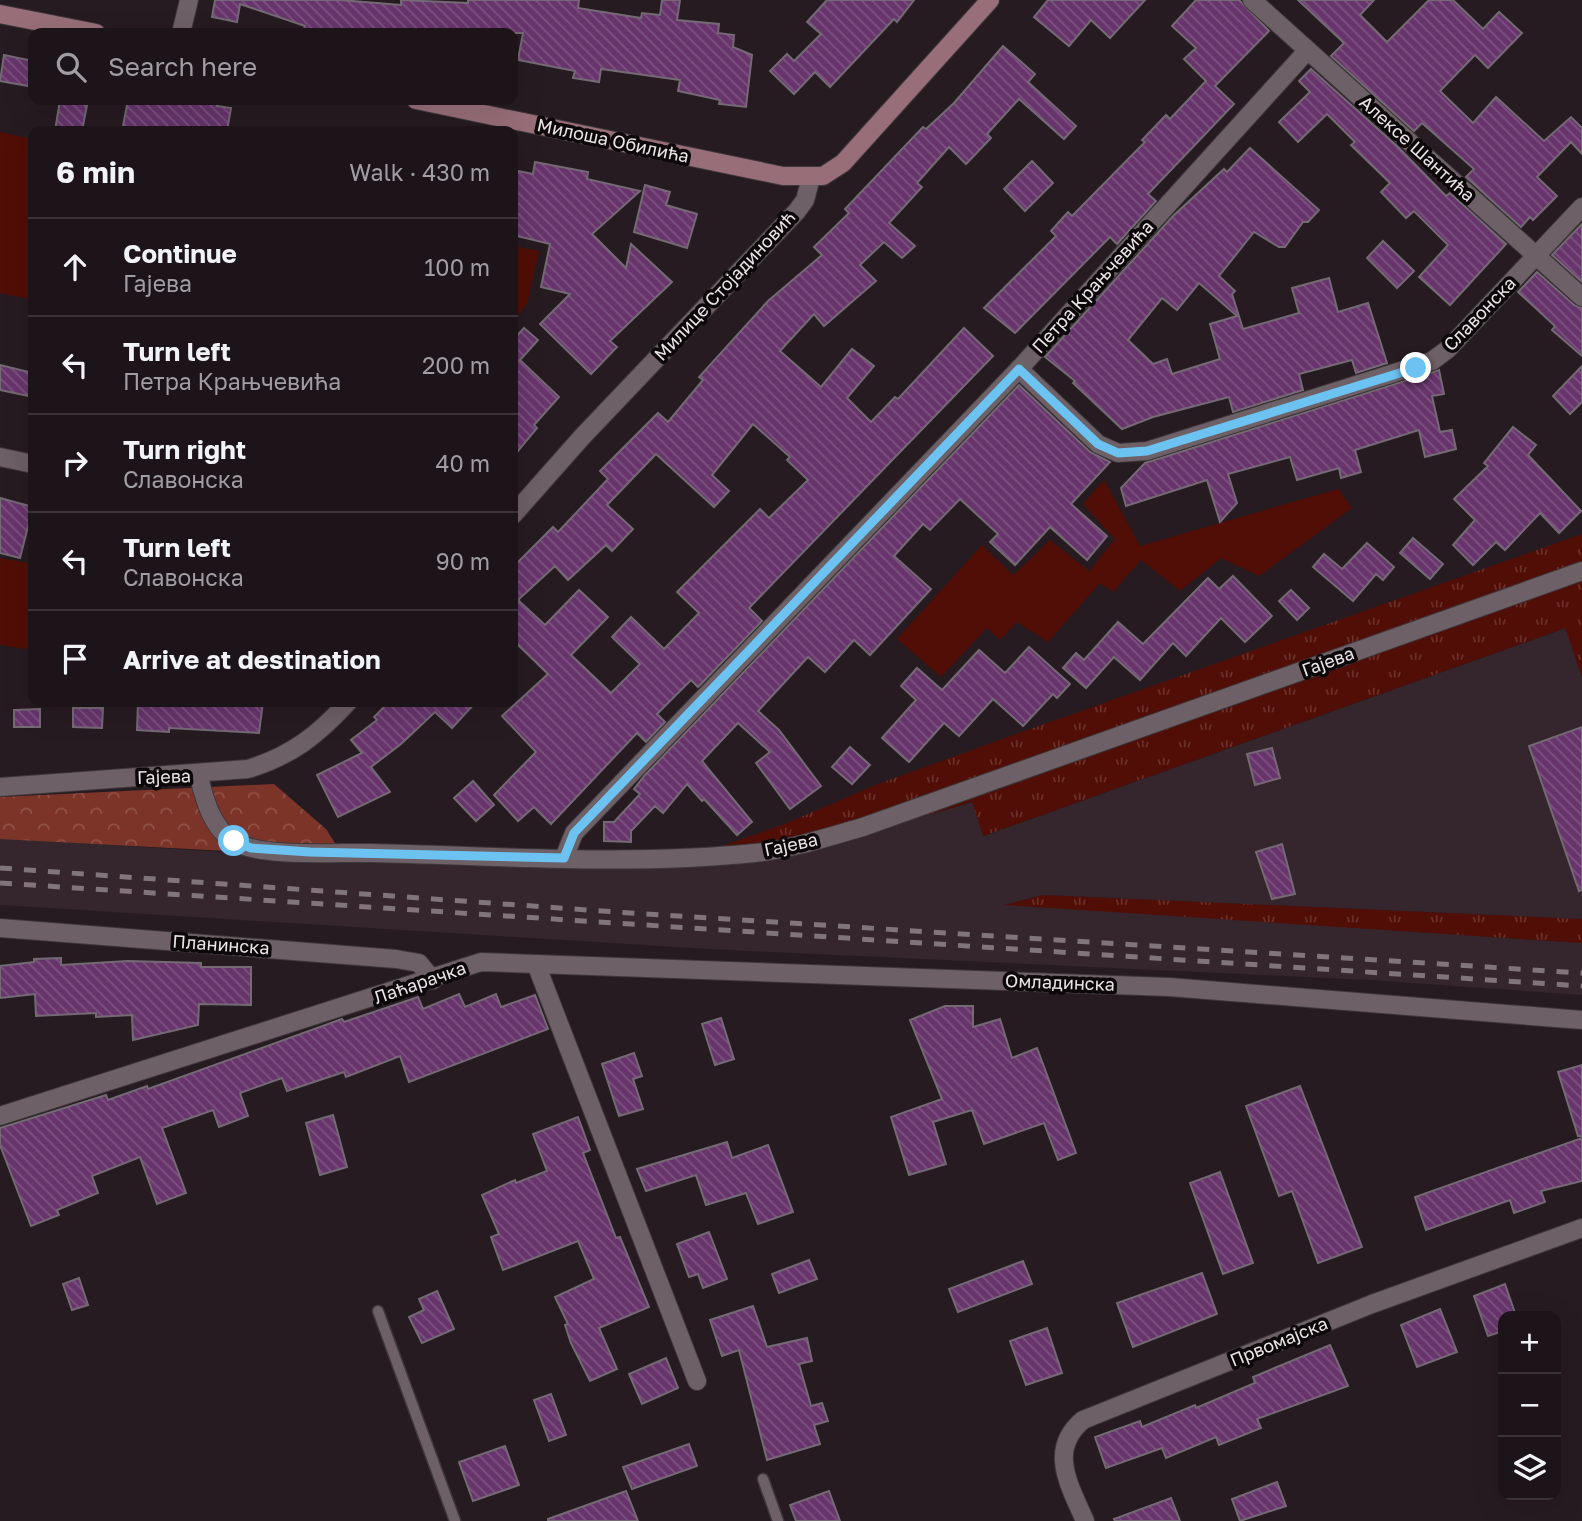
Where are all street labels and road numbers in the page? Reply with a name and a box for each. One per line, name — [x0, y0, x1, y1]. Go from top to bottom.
street label: Алексе Шантића — [1355, 91, 1480, 206]
street label: Милоша Обилића — [535, 113, 691, 167]
street label: Милице Стојадиновић — [649, 206, 799, 365]
street label: Петра Крањчевића — [1027, 215, 1158, 357]
street label: Славонска — [1439, 272, 1520, 355]
street label: Гајева — [1298, 641, 1357, 681]
street label: Гајева — [137, 764, 191, 788]
street label: Гајева — [762, 828, 820, 860]
street label: Планинска — [172, 930, 270, 958]
street label: Лаћарачка — [371, 956, 469, 1008]
street label: Омладинска — [1005, 969, 1115, 995]
street label: Првомајска — [1226, 1311, 1331, 1371]

